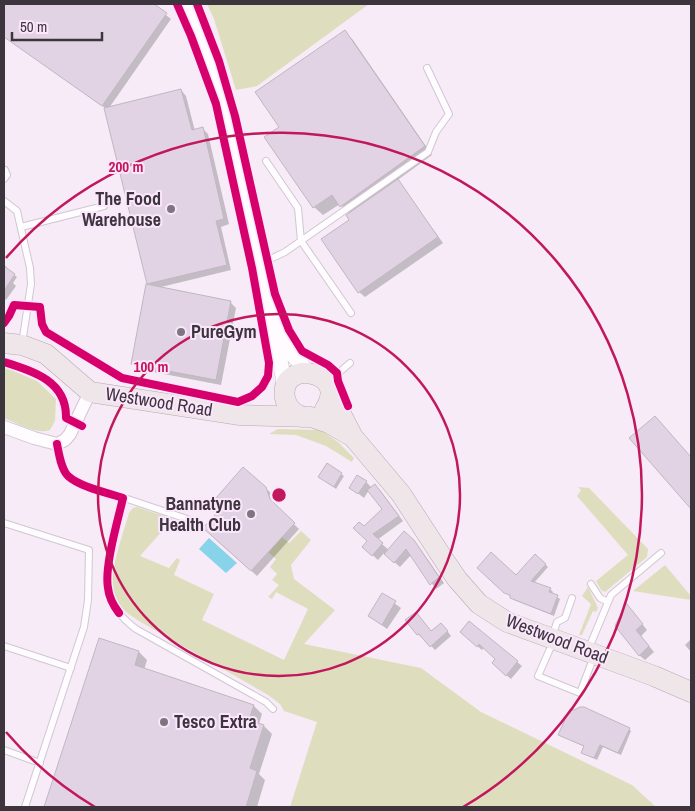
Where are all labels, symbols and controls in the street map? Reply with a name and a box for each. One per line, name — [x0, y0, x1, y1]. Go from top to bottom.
scale bar — [12, 10, 102, 42]
text: 50 m — [20, 16, 47, 37]
text: 200 m — [109, 156, 143, 177]
place label: The Food Warehouse — [82, 186, 161, 232]
marker: The Food Warehouse — [165, 203, 177, 215]
place label: PureGym — [191, 319, 257, 344]
marker: PureGym — [175, 326, 187, 338]
text: 100 m — [134, 356, 168, 377]
street label: Westwood Road — [104, 381, 214, 422]
centre of rings — [270, 486, 288, 504]
place label: Bannatyne Health Club — [159, 491, 241, 537]
marker: Bannatyne Health Club — [245, 508, 257, 520]
street label: Westwood Road — [502, 608, 612, 670]
place label: Tesco Extra — [174, 709, 257, 734]
marker: Tesco Extra — [158, 716, 170, 728]

